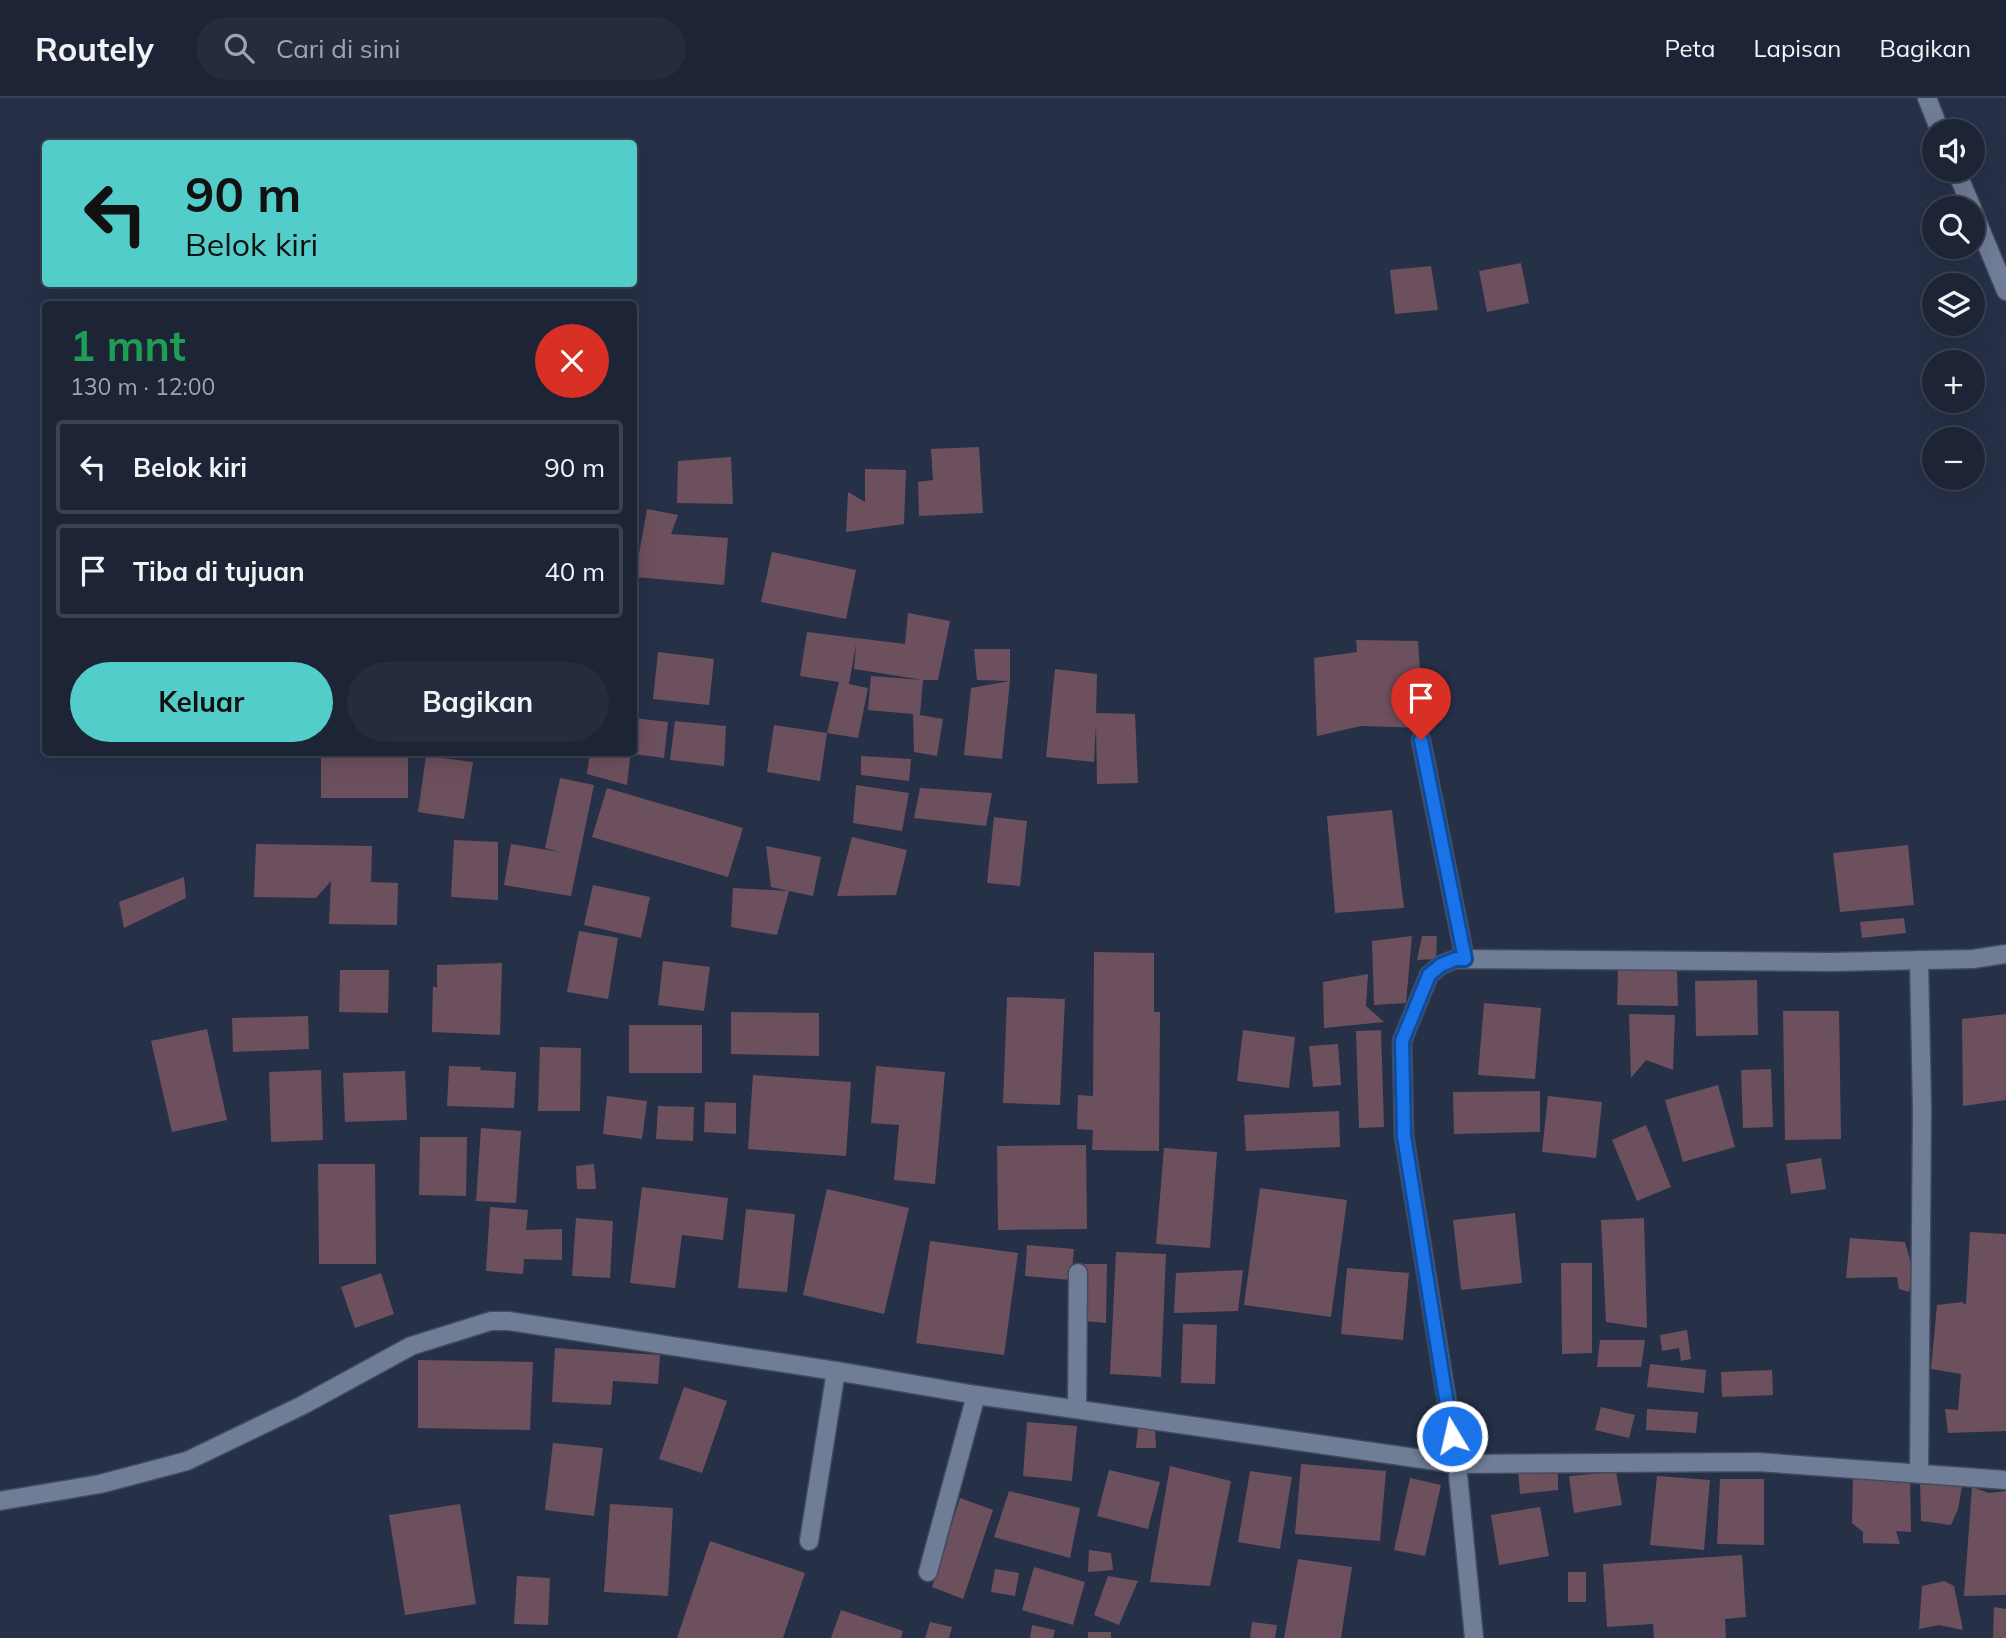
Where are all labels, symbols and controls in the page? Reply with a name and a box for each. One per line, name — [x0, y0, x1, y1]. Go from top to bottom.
search box — [196, 17, 686, 80]
text: Routely — [35, 28, 154, 69]
icon: search — [220, 29, 258, 67]
text: Cari di sini — [276, 32, 400, 65]
text: Peta — [1664, 33, 1715, 63]
text: Lapisan — [1753, 33, 1841, 63]
text: Bagikan — [1879, 33, 1971, 63]
map controls — [1922, 119, 1985, 490]
button: sound — [1922, 119, 1985, 182]
text: 90 m — [185, 163, 301, 224]
icon: left — [70, 168, 161, 259]
button: search — [1922, 196, 1985, 259]
text: Belok kiri — [185, 224, 318, 264]
button: layers — [1922, 273, 1985, 336]
text: 1 mnt — [70, 319, 186, 372]
button: close — [535, 324, 609, 398]
button: + — [1922, 350, 1985, 413]
text: 130 m · 12:00 — [70, 372, 215, 401]
button: − — [1922, 427, 1985, 490]
icon: left — [74, 448, 112, 486]
text: Belok kiri — [133, 451, 247, 484]
text: 90 m — [544, 451, 605, 484]
icon: arrive — [74, 552, 112, 590]
text: Tiba di tujuan — [133, 555, 305, 588]
text: 40 m — [544, 555, 605, 588]
button: Keluar — [70, 662, 333, 742]
button: Bagikan — [347, 662, 609, 742]
pin — [1391, 668, 1451, 740]
icon: arrive — [1402, 679, 1440, 717]
position arrow — [1415, 1399, 1489, 1473]

